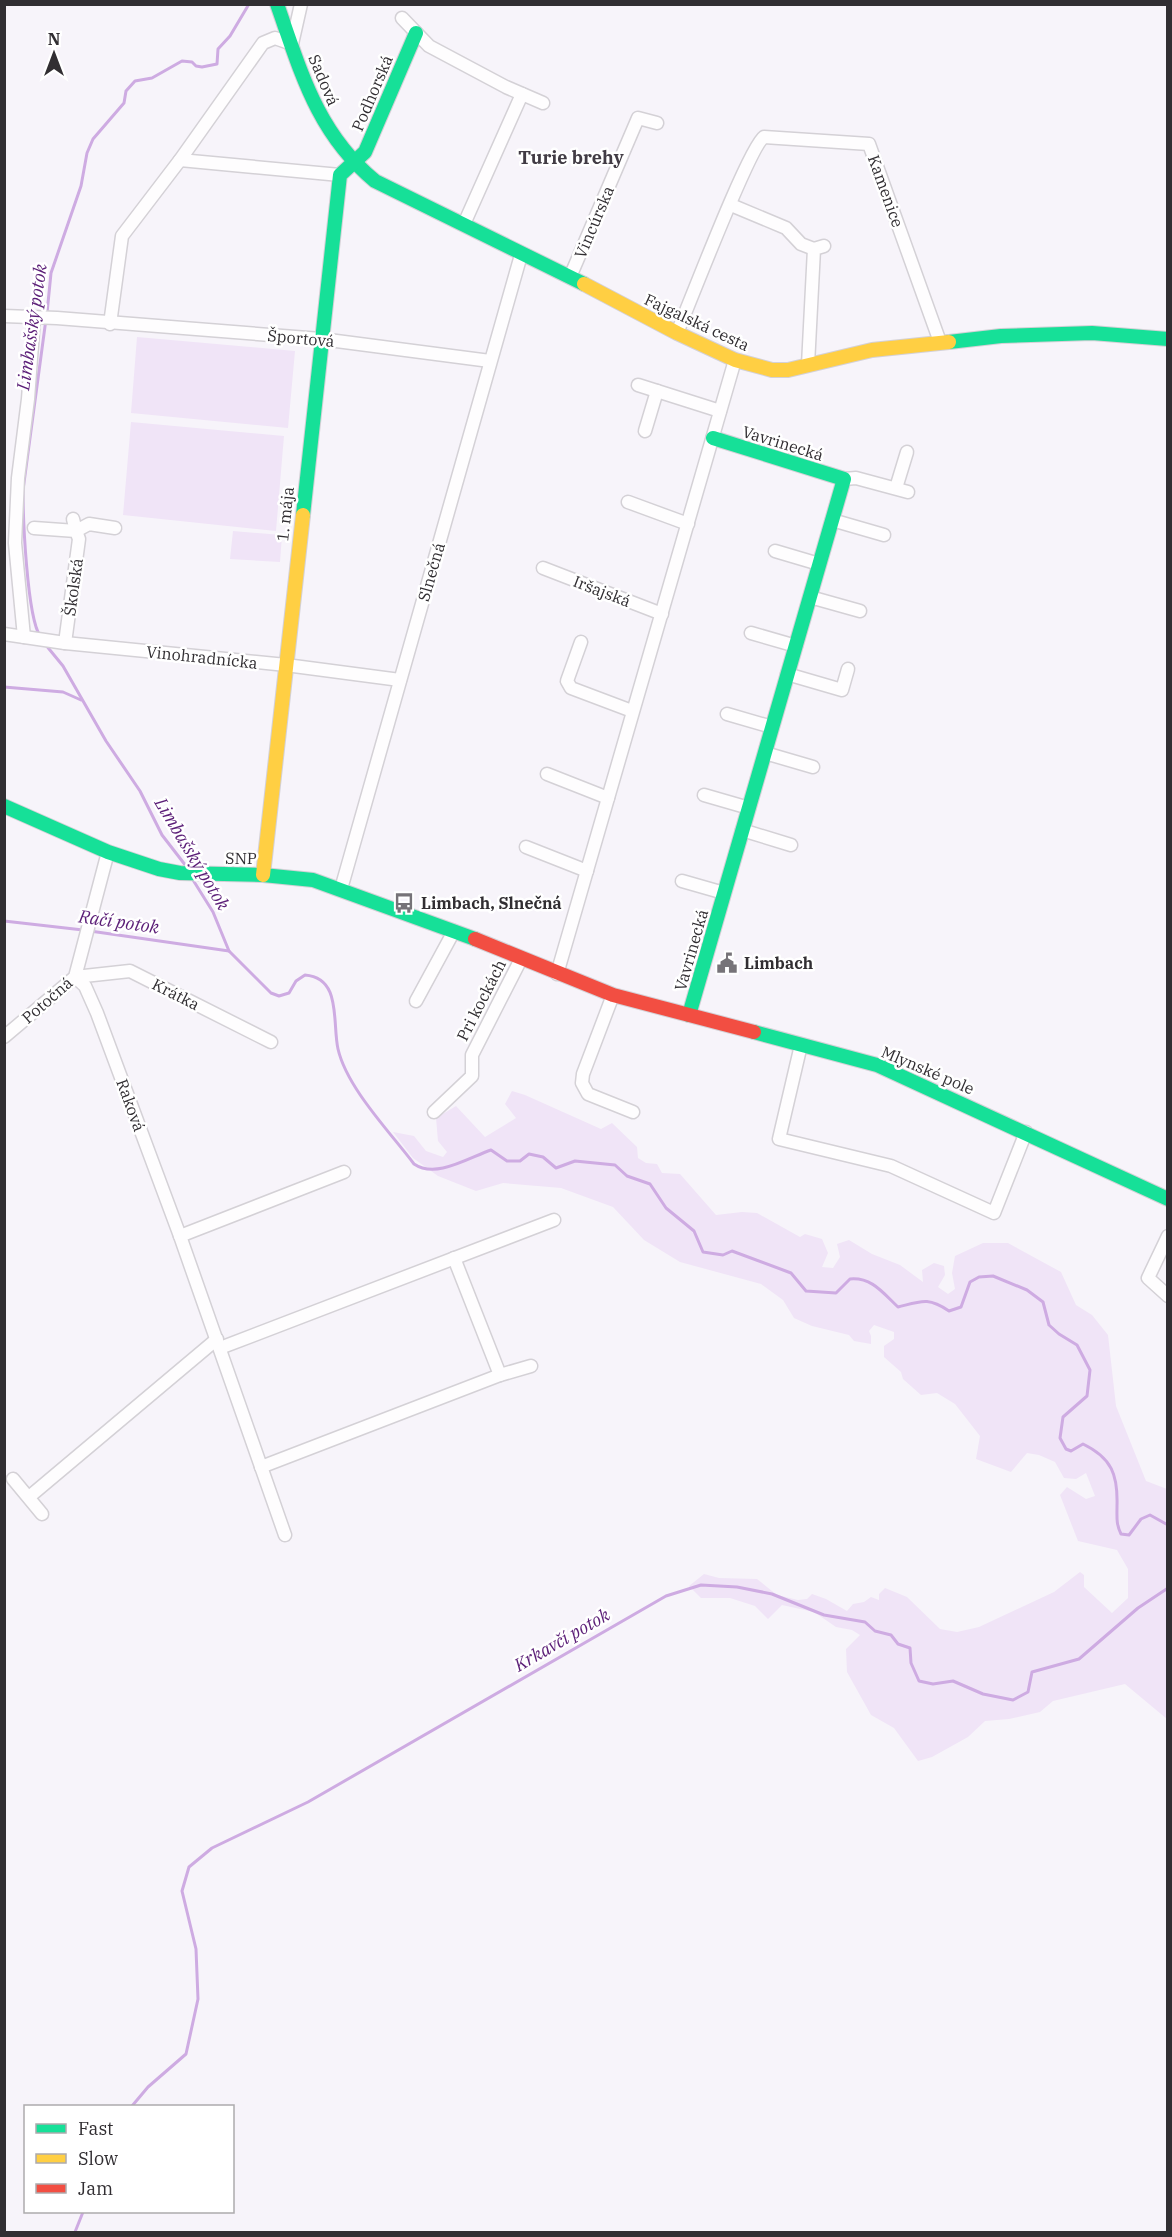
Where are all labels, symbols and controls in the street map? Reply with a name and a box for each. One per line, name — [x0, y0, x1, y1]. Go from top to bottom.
north arrow — [24, 24, 84, 84]
text: N — [48, 29, 60, 49]
street label: Sadová — [304, 51, 344, 109]
street label: Podhorská — [347, 52, 397, 134]
district label: Turie brehy — [518, 146, 625, 169]
street label: Kamenice — [864, 152, 908, 230]
street label: Vincúrska — [570, 183, 618, 261]
water label: Limbašský potok — [11, 262, 52, 393]
street label: Fajgalská cesta — [641, 289, 753, 355]
street label: Športová — [267, 324, 336, 351]
street label: Vavrinecká — [740, 421, 826, 465]
street label: 1. mája — [272, 485, 298, 542]
street label: Slnečná — [413, 540, 449, 604]
street label: Školská — [58, 556, 87, 617]
street label: Iršajská — [570, 571, 634, 611]
street label: Vinohradnícka — [145, 641, 259, 673]
water label: Limbašský potok — [149, 792, 235, 915]
street label: SNP — [225, 848, 257, 868]
bus stop icon: Limbach, Slnečná — [392, 891, 416, 915]
place label: Limbach, Slnečná — [421, 893, 562, 913]
water label: Račí potok — [76, 904, 161, 939]
street label: Vavrinecká — [670, 907, 712, 993]
public building icon: Limbach — [715, 951, 739, 975]
place label: Limbach — [744, 953, 813, 973]
street label: Pri kockách — [452, 956, 510, 1044]
street label: Potočná — [18, 972, 77, 1027]
street label: Krátka — [149, 974, 203, 1015]
street label: Mlynské pole — [878, 1041, 978, 1099]
street label: Raková — [112, 1076, 150, 1134]
water label: Krkavčí potok — [509, 1603, 614, 1677]
legend — [24, 2105, 234, 2213]
text: Fast — [78, 2117, 113, 2140]
text: Slow — [78, 2147, 118, 2170]
text: Jam — [78, 2177, 113, 2200]

